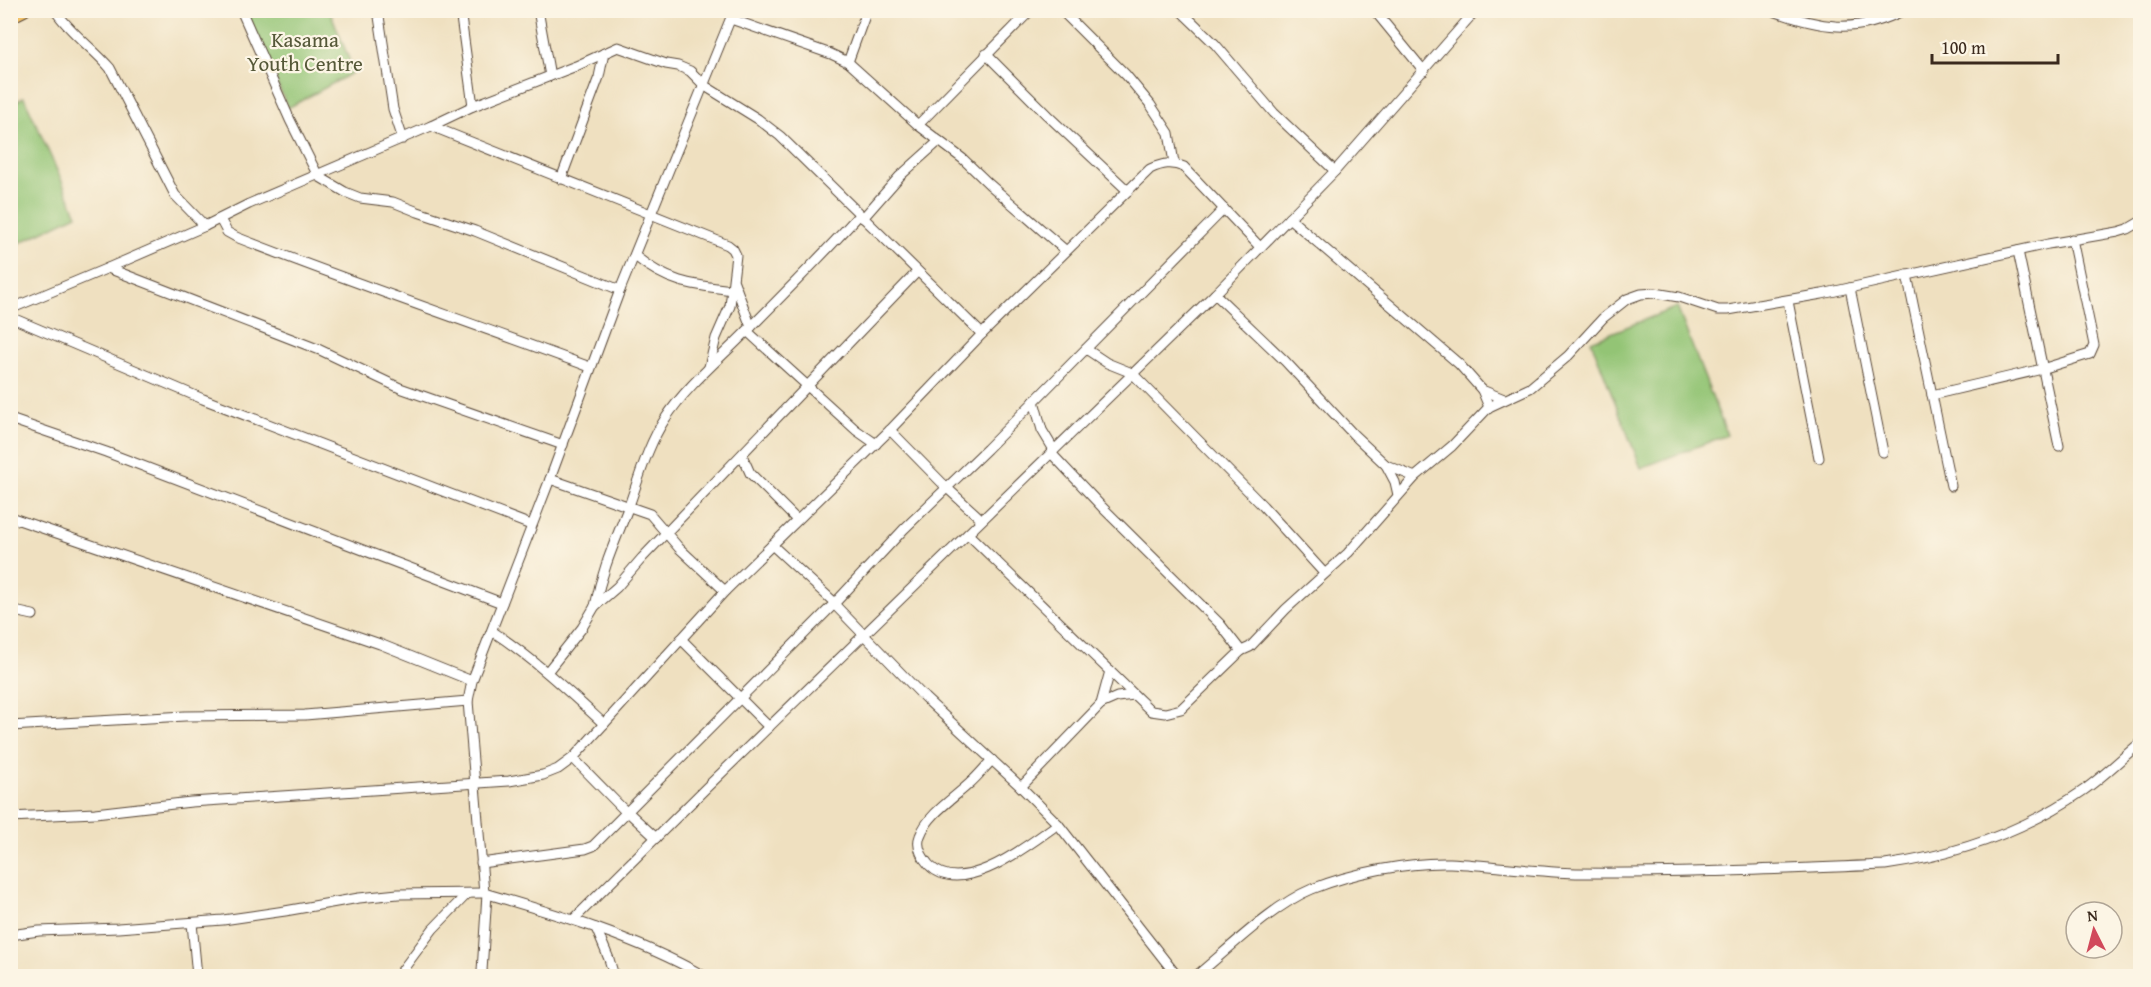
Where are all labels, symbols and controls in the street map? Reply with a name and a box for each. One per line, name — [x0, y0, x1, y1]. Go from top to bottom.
park label: Kasama Youth Centre — [247, 24, 363, 79]
scale bar — [1932, 27, 2058, 65]
text: 100 m — [1941, 34, 1986, 61]
north arrow — [2064, 900, 2124, 960]
text: N — [2086, 903, 2099, 928]

